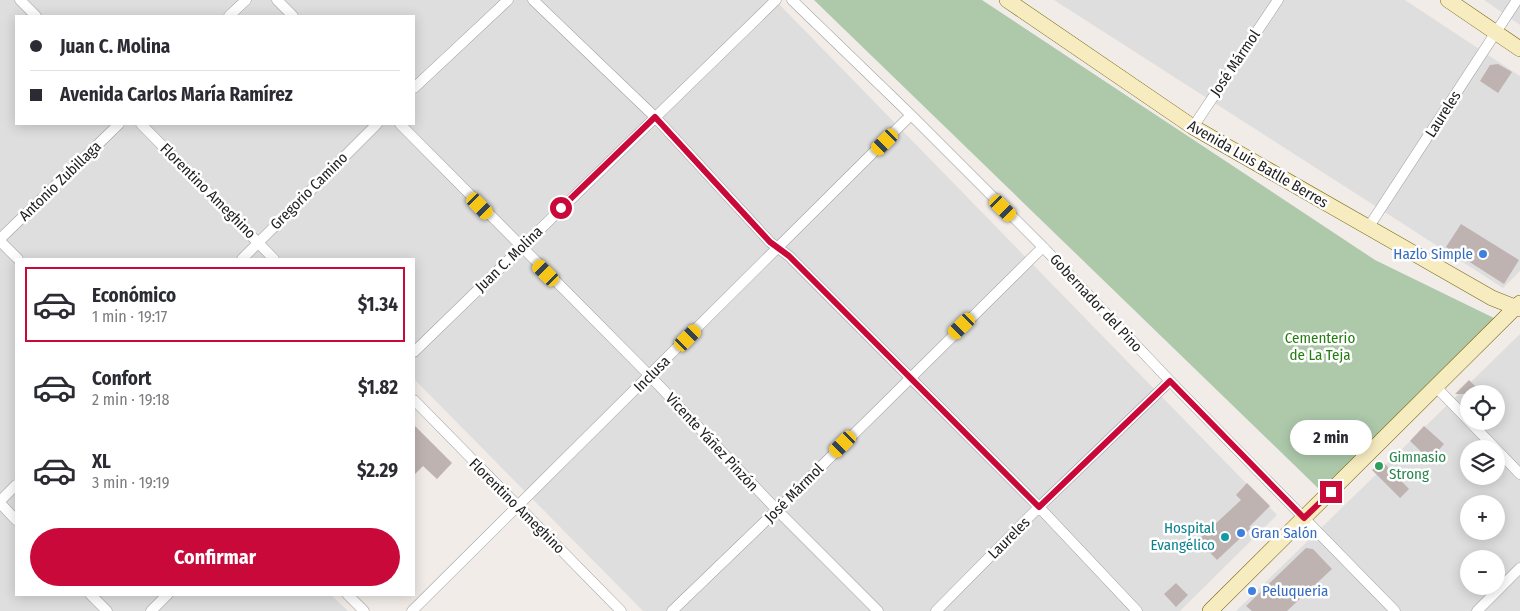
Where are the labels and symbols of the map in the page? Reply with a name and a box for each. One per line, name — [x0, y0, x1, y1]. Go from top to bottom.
street label: José Mármol — [1206, 26, 1264, 100]
street label: Laureles — [1421, 87, 1465, 141]
street label: Avenida Luis Batlle Berres — [1185, 116, 1331, 212]
car — [869, 126, 900, 158]
street label: Antonio Zubillaga — [15, 137, 105, 225]
street label: Florentino Ameghino — [156, 139, 260, 243]
street label: Gregorio Camino — [267, 149, 351, 233]
car — [464, 190, 495, 222]
car — [987, 192, 1018, 224]
route start — [550, 197, 572, 219]
street label: Juan C. Molina — [472, 222, 546, 296]
place label: Hazlo Simple — [1393, 245, 1473, 263]
marker: Hazlo Simple — [1477, 248, 1489, 260]
street label: Gobernador del Pino — [1046, 250, 1146, 356]
car — [530, 257, 561, 289]
car — [945, 310, 978, 342]
car — [672, 322, 703, 354]
park label: Cementerio de La Teja — [1285, 329, 1355, 364]
street label: Inclusa — [630, 352, 674, 396]
street label: Vicente Yáñez Pinzón — [662, 389, 762, 495]
callout: 2 min — [1290, 420, 1372, 454]
car — [827, 428, 858, 460]
place label: Gimnasio Strong — [1389, 448, 1446, 483]
street label: Florentino Ameghino — [465, 454, 569, 558]
street label: José Mármol — [761, 460, 827, 526]
marker: Gimnasio Strong — [1373, 460, 1385, 472]
route end — [1320, 481, 1342, 503]
street label: Laureles — [984, 513, 1034, 563]
place label: Hospital Evangélico — [1151, 519, 1215, 554]
place label: Gran Salón — [1251, 524, 1317, 542]
marker: Gran Salón — [1235, 527, 1247, 539]
marker: Hospital Evangélico — [1219, 531, 1231, 543]
place label: Peluqueria — [1262, 582, 1328, 600]
marker: Peluqueria — [1246, 585, 1258, 597]

